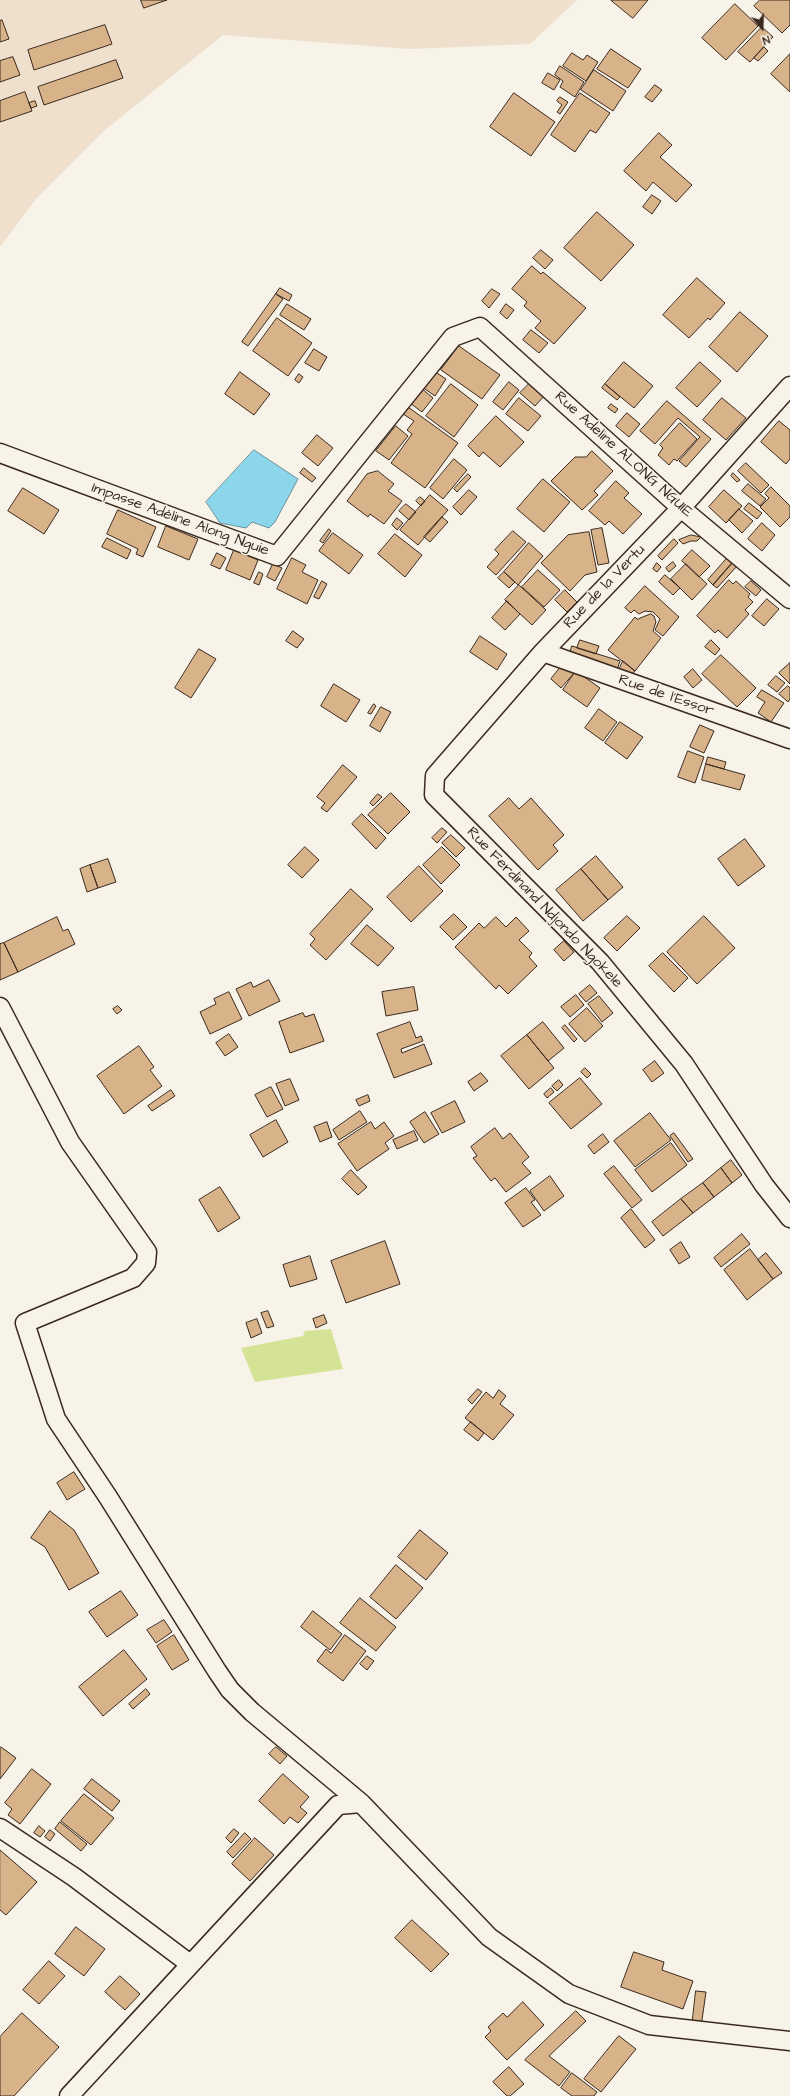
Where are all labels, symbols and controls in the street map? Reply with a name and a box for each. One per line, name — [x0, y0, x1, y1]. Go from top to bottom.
north arrow — [742, 8, 782, 48]
text: N — [760, 32, 772, 48]
street label: Rue Adeline ALONG NGUIE — [550, 388, 696, 522]
street label: Impasse Adéline Along Nguie — [89, 479, 271, 561]
street label: Rue de la Vertu — [560, 541, 650, 633]
street label: Rue de l'Essor — [616, 671, 716, 721]
street label: Rue Ferdinand Ndjondo Ngokele — [462, 824, 626, 992]

